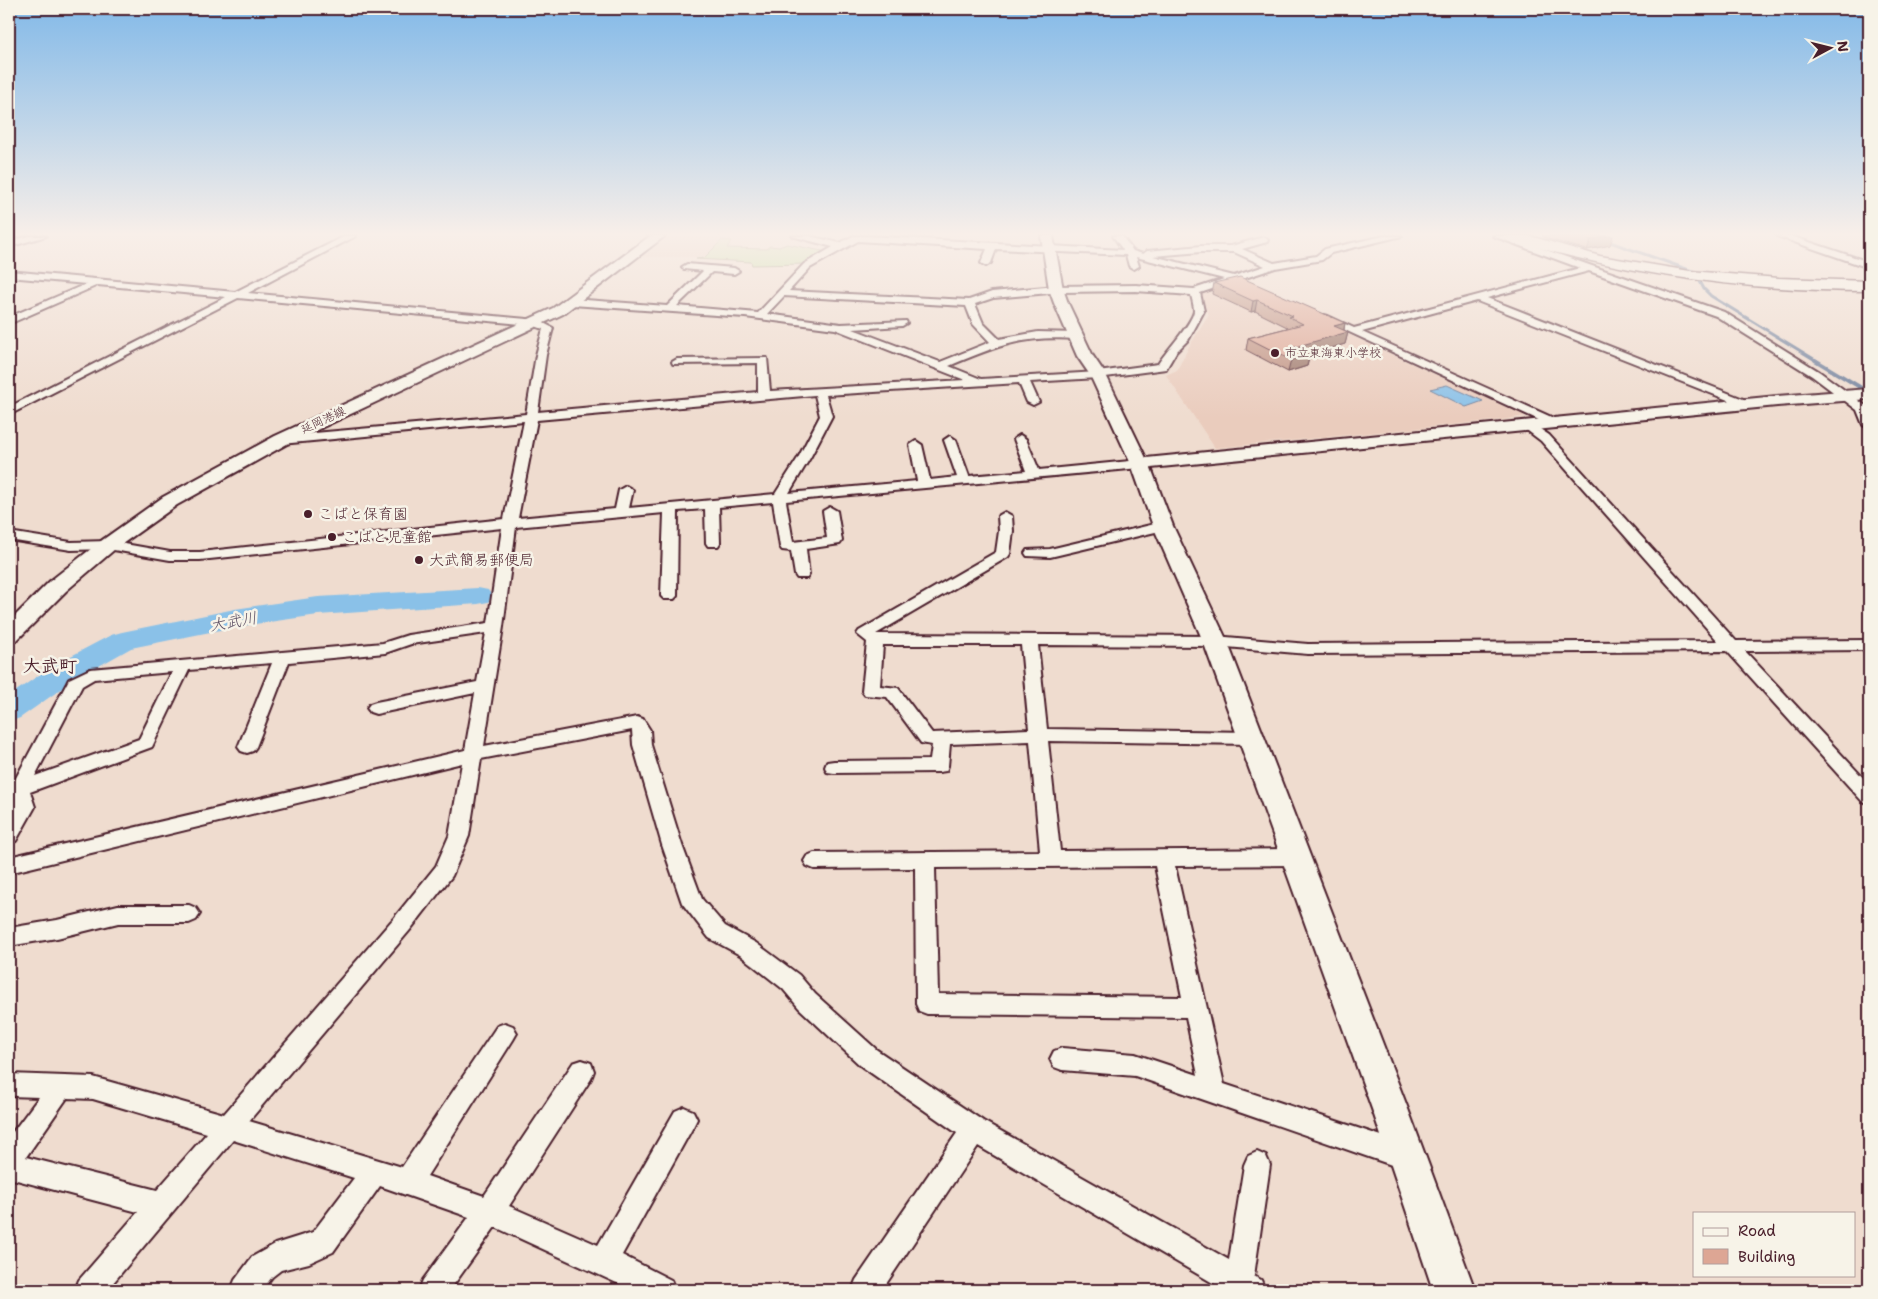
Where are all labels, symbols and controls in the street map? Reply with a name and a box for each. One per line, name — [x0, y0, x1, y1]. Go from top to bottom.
north arrow — [1806, 22, 1856, 72]
text: N — [1833, 40, 1853, 53]
place label: 市立東海東小学校 — [1285, 345, 1381, 361]
marker: 市立東海東小学校 — [1269, 347, 1281, 359]
street label: 延岡港線 — [298, 403, 348, 437]
place label: こばと保育園 — [318, 504, 408, 524]
marker: こばと保育園 — [302, 508, 314, 520]
place label: こばと児童館 — [342, 527, 432, 547]
marker: こばと児童館 — [326, 531, 338, 543]
place label: 大武簡易郵便局 — [429, 550, 534, 570]
marker: 大武簡易郵便局 — [413, 554, 425, 566]
water label: 大武川 — [208, 607, 259, 636]
district label: 大武町 — [23, 654, 77, 678]
legend — [1693, 1212, 1856, 1276]
text: Road — [1738, 1221, 1776, 1241]
text: Building — [1738, 1247, 1795, 1267]

